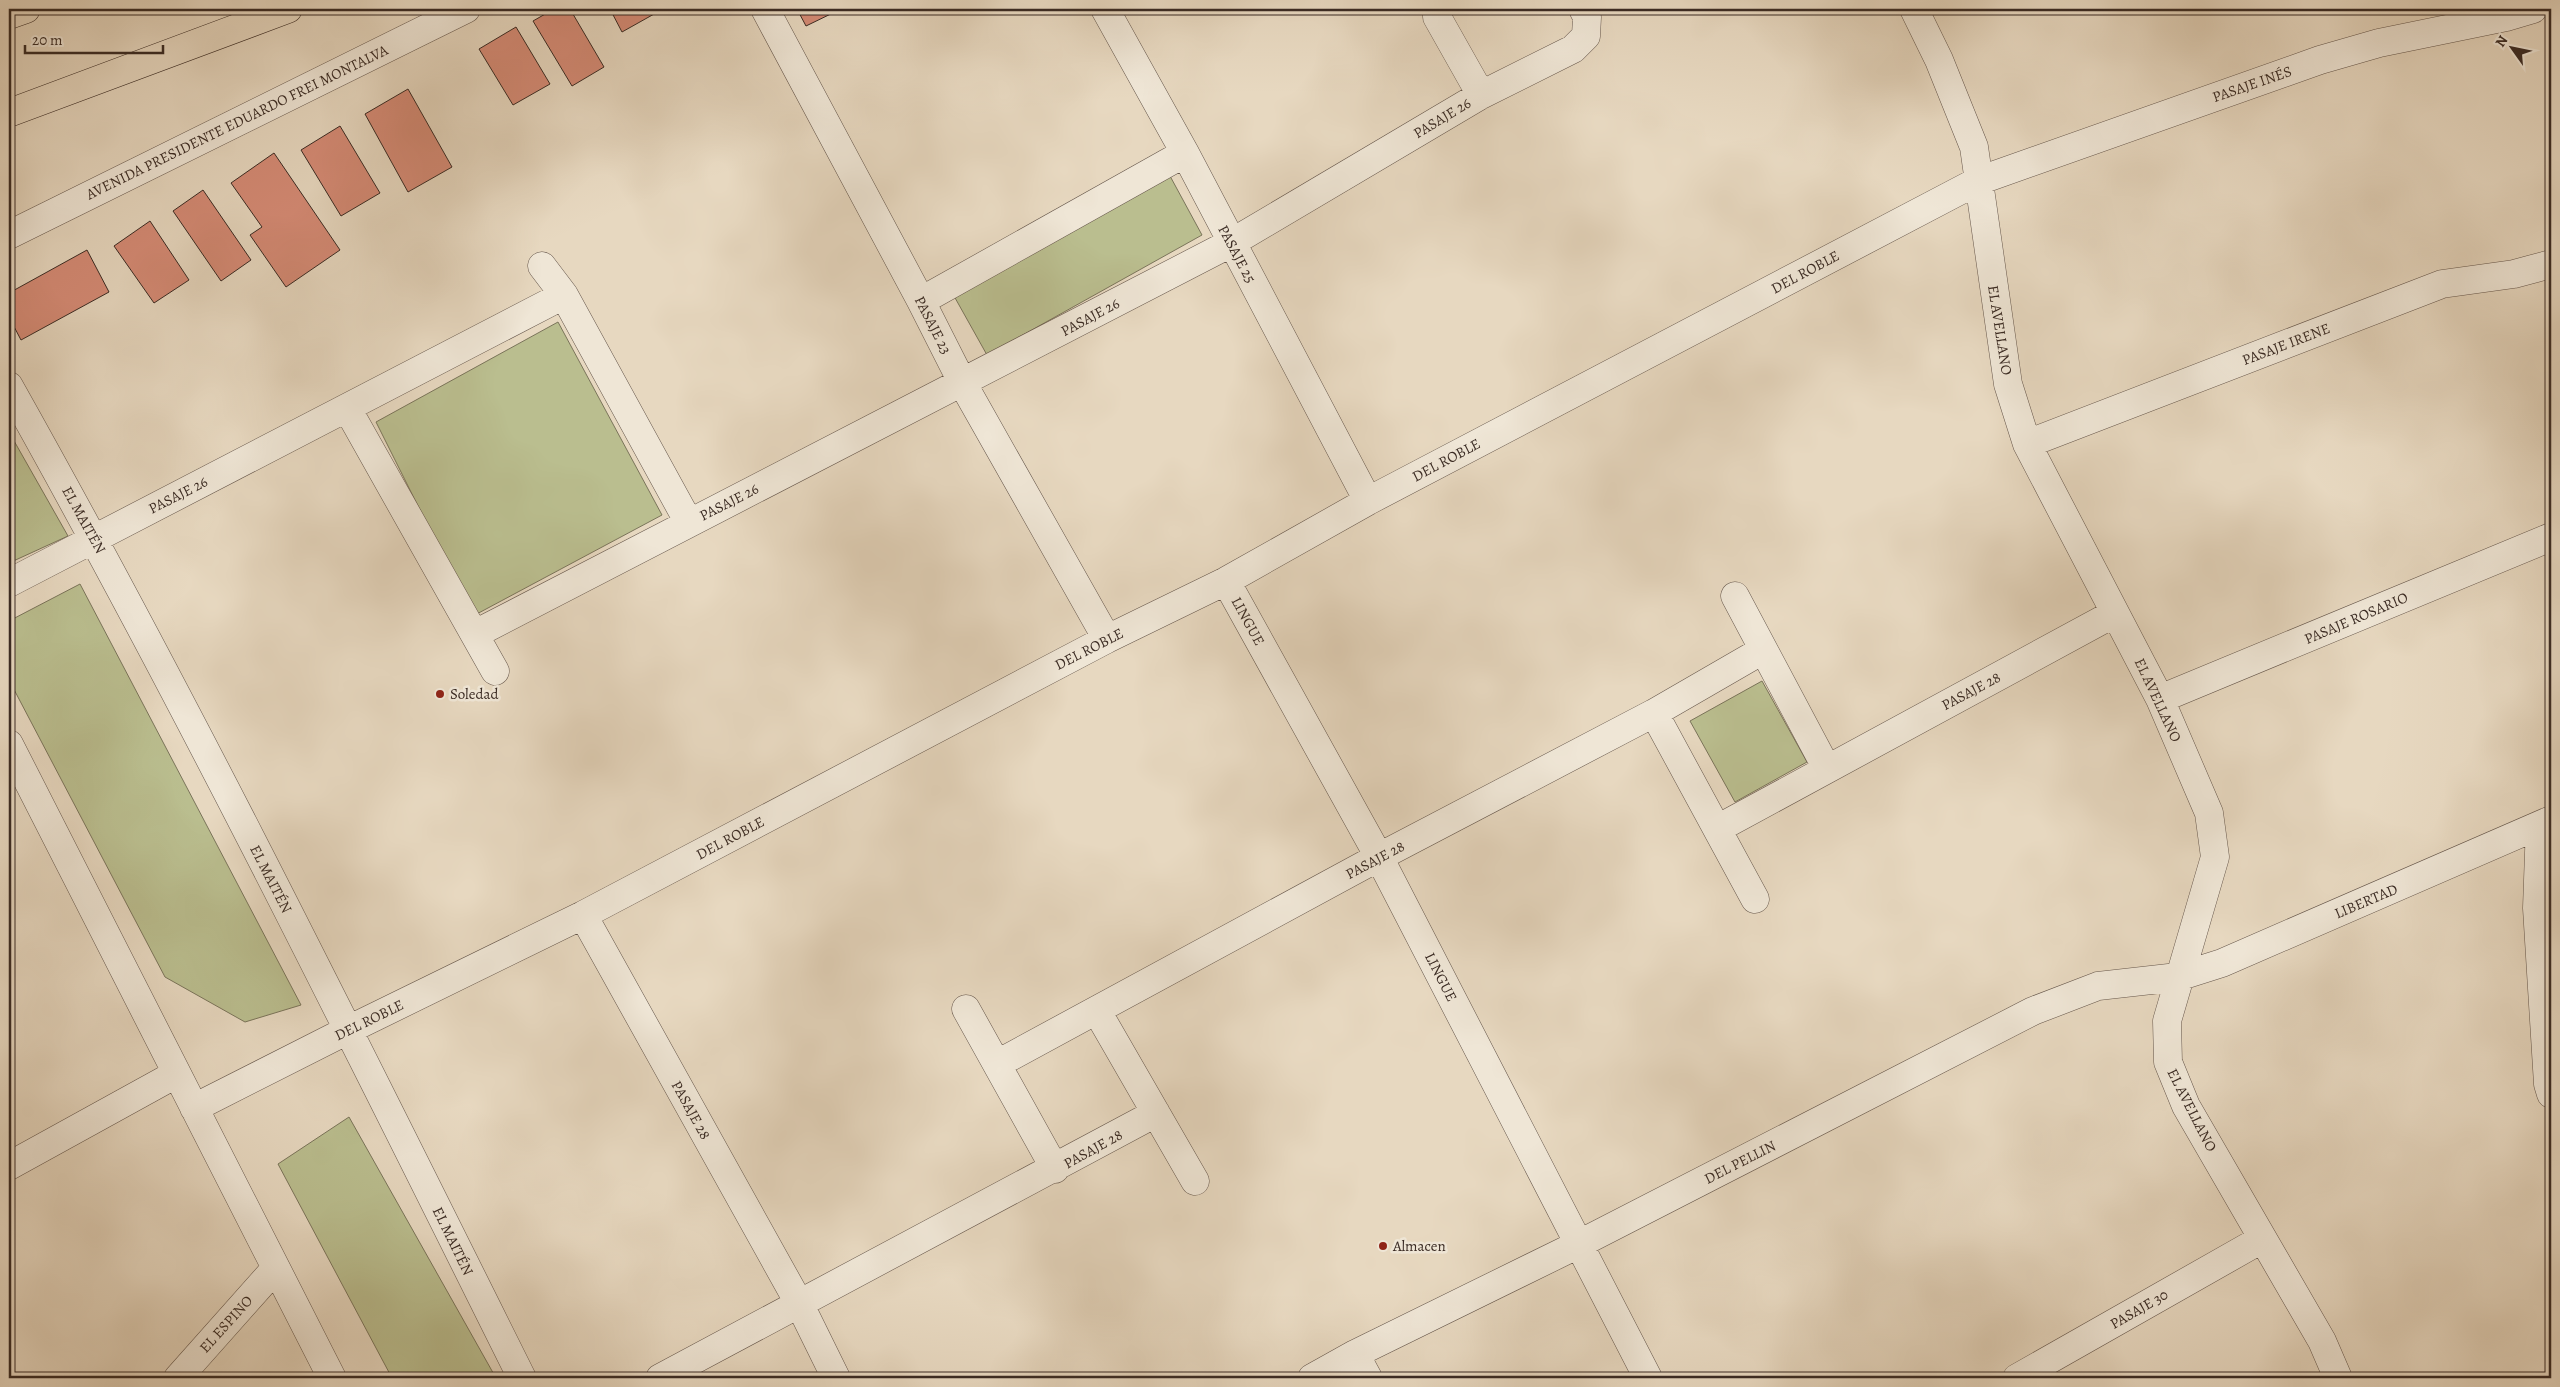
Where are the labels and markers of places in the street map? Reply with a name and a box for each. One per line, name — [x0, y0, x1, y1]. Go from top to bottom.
place label: Soledad — [450, 684, 500, 704]
marker: Soledad — [434, 688, 446, 700]
place label: Almacen — [1392, 1236, 1446, 1256]
marker: Almacen — [1377, 1240, 1389, 1252]

